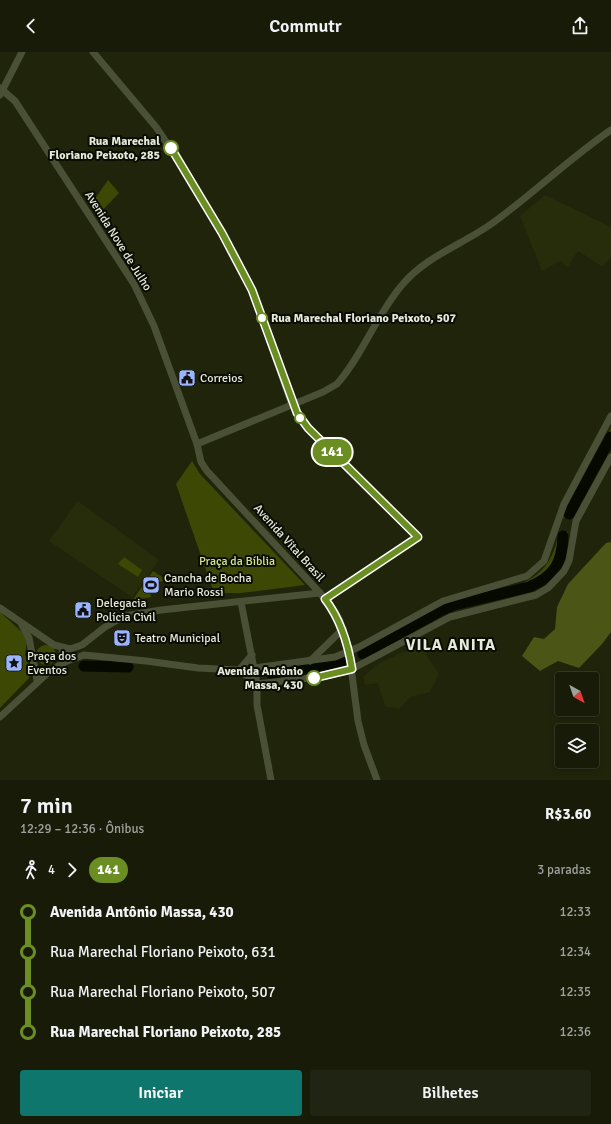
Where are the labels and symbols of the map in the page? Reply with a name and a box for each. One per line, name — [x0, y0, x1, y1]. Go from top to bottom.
place label: Rua Marechal Floriano Peixoto, 285 — [49, 134, 160, 163]
marker: Rua Marechal Floriano Peixoto, 285 — [163, 140, 179, 156]
street label: Avenida Nove de Julho — [81, 188, 155, 294]
place label: Rua Marechal Floriano Peixoto, 507 — [271, 311, 456, 326]
marker: Rua Marechal Floriano Peixoto, 507 — [256, 312, 268, 324]
public building icon: Correios — [177, 368, 197, 388]
place label: Correios — [200, 371, 243, 386]
unlabelled marker — [294, 412, 306, 424]
line badge: 141 — [309, 439, 355, 465]
street label: Avenida Vital Brasil — [250, 501, 328, 585]
park label: Praça da Bíblia — [199, 554, 275, 569]
place label: Cancha de Bocha Mario Rossi — [164, 571, 252, 600]
sports icon: Cancha de Bocha Mario Rossi — [141, 575, 161, 595]
place label: Delegacia Polícia Civil — [96, 596, 156, 625]
public building icon: Delegacia Polícia Civil — [73, 600, 93, 620]
theatre icon: Teatro Municipal — [112, 628, 132, 648]
place label: Teatro Municipal — [135, 631, 221, 646]
district label: VILA ANITA — [406, 635, 496, 655]
place label: Praça dos Eventos — [27, 649, 76, 678]
place icon: Praça dos Eventos — [4, 653, 24, 673]
place label: Avenida Antônio Massa, 430 — [217, 664, 304, 693]
marker: Avenida Antônio Massa, 430 — [306, 670, 322, 686]
north arrow — [555, 672, 599, 716]

